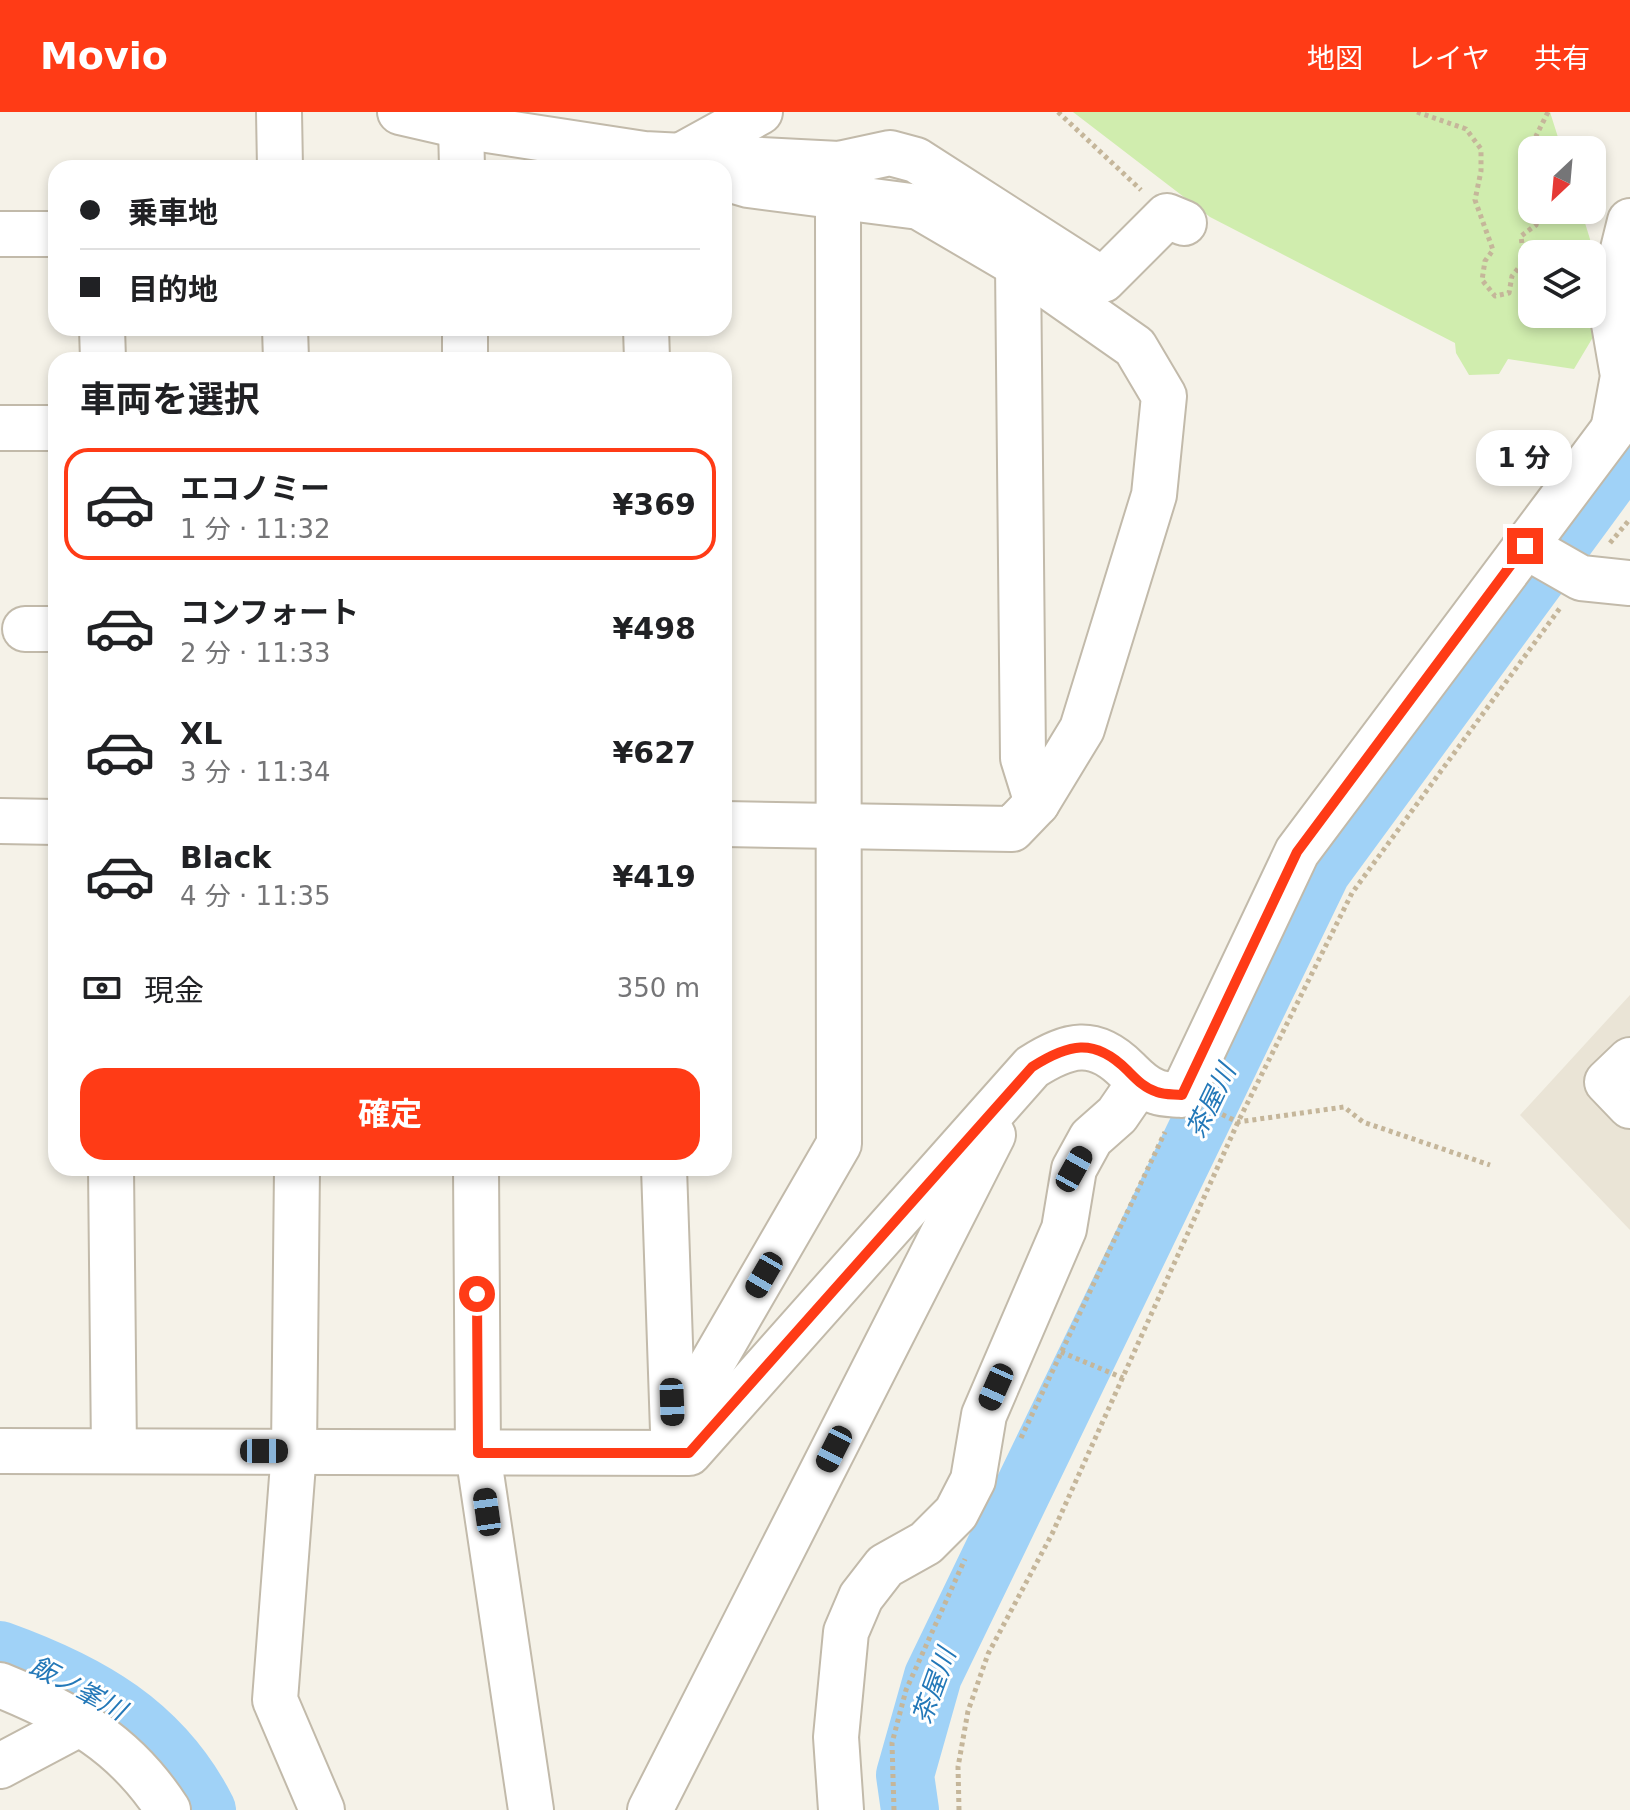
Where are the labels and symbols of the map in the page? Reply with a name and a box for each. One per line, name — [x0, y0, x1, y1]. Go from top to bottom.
north arrow — [1518, 136, 1606, 224]
callout: 1 分 — [1477, 430, 1573, 486]
route end — [1507, 528, 1543, 564]
water label: 茶屋川 — [1180, 1057, 1243, 1143]
car — [1052, 1142, 1096, 1196]
car — [742, 1248, 786, 1302]
route start — [459, 1276, 495, 1312]
car — [975, 1360, 1017, 1414]
car — [659, 1378, 685, 1426]
car — [812, 1422, 856, 1476]
car — [240, 1439, 288, 1463]
car — [472, 1487, 502, 1537]
water label: 茶屋川 — [907, 1641, 962, 1728]
water label: 飯ノ峯川 — [25, 1650, 134, 1727]

